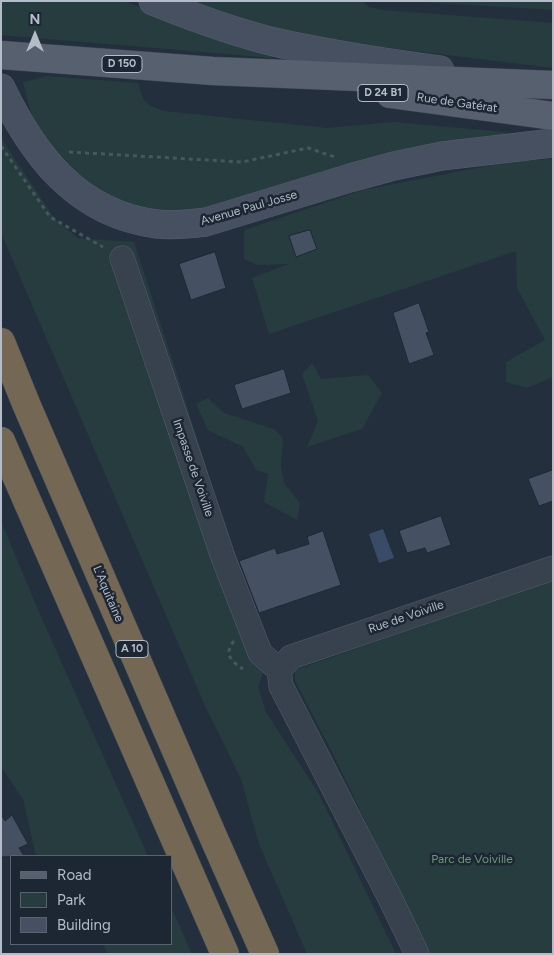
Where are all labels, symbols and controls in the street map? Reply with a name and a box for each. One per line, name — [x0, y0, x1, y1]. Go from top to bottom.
north arrow — [10, 10, 60, 60]
text: N — [30, 11, 40, 28]
road number: D 150 — [102, 56, 142, 72]
road number: D 24 B1 — [358, 85, 408, 102]
street label: Rue de Gatérat — [416, 90, 498, 116]
street label: Avenue Paul Josse — [199, 187, 299, 229]
street label: Impasse de Voiville — [170, 417, 216, 519]
street label: L'Aquitaine — [90, 564, 126, 624]
street label: Rue de Voiville — [366, 597, 446, 637]
road number: A 10 — [116, 641, 148, 658]
park label: Parc de Voiville — [431, 852, 513, 866]
legend — [10, 855, 172, 945]
text: Road — [57, 866, 92, 884]
text: Park — [57, 891, 86, 909]
text: Building — [57, 916, 111, 934]

